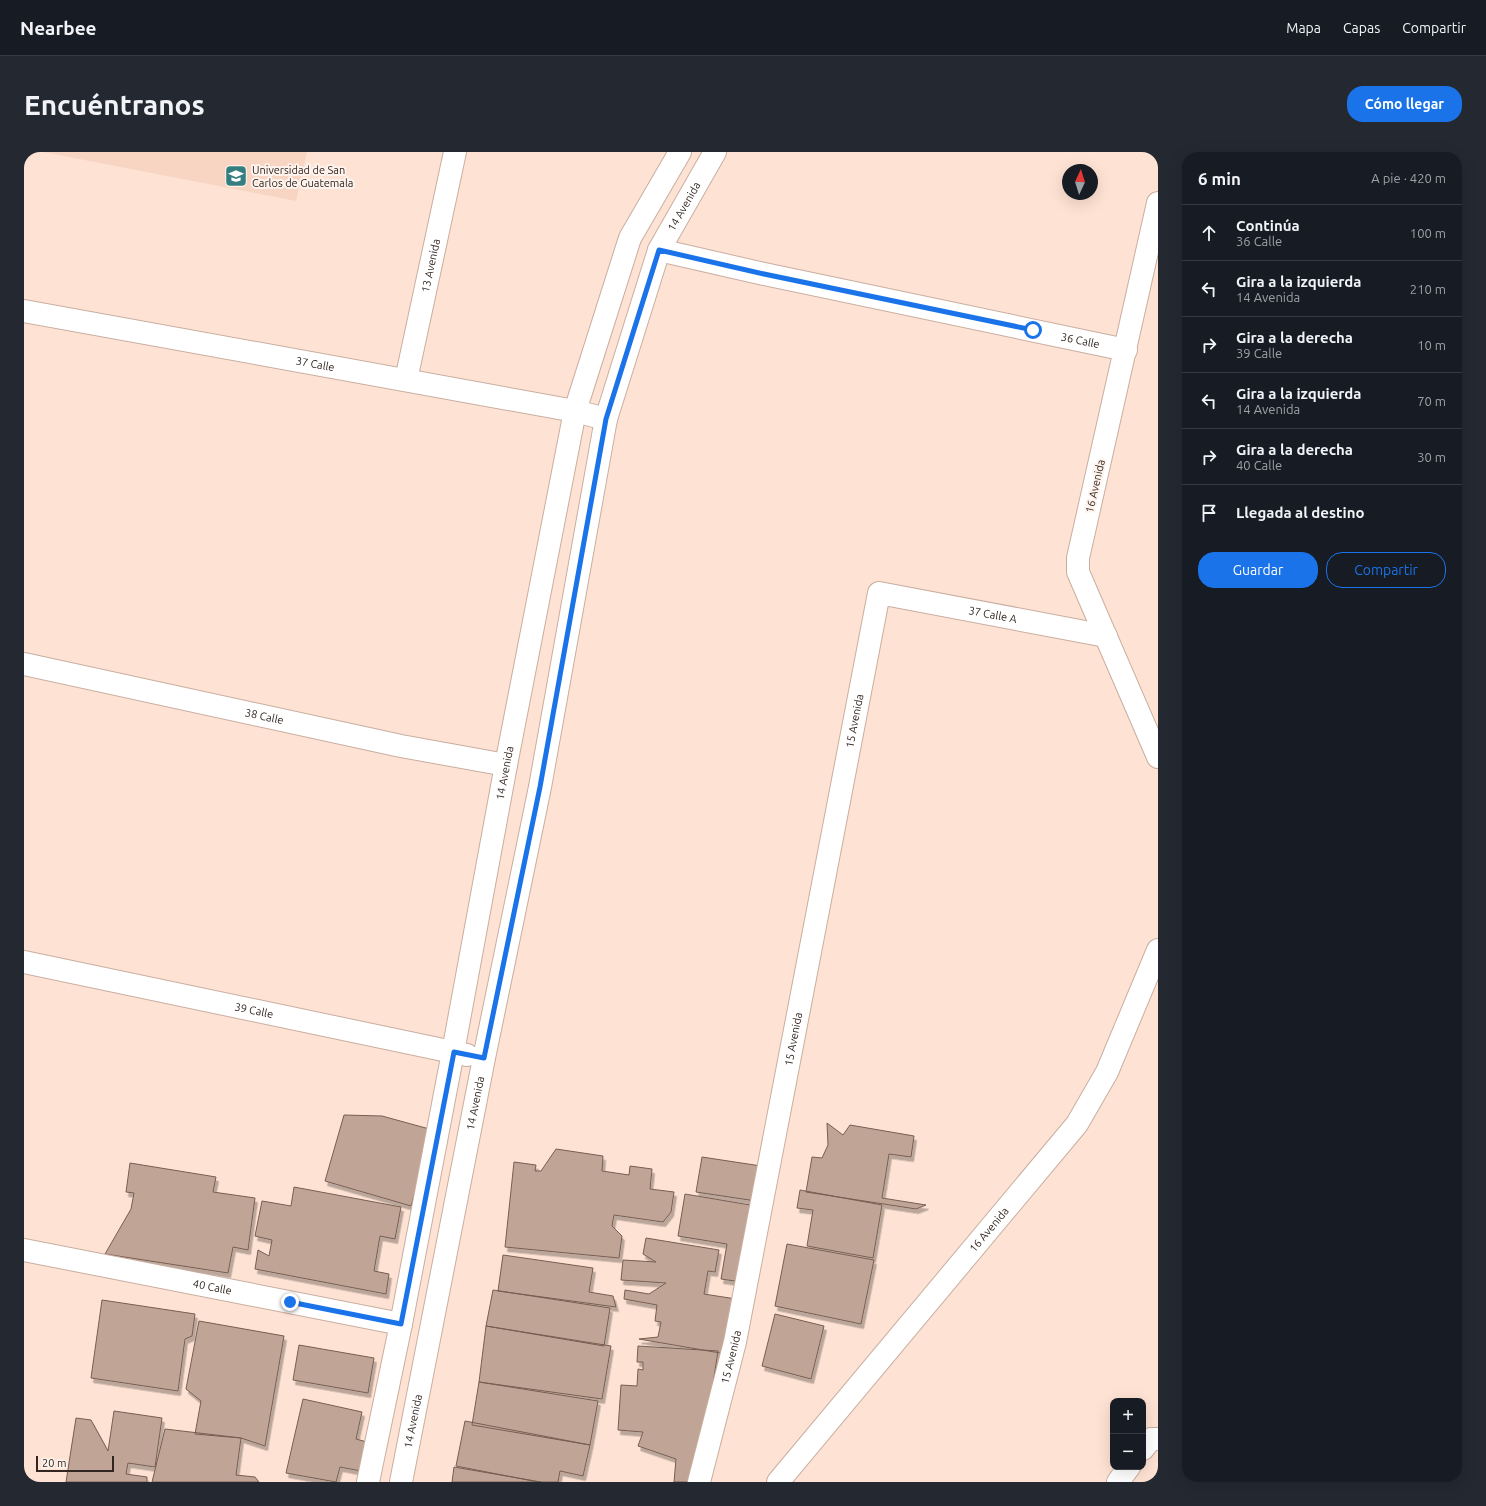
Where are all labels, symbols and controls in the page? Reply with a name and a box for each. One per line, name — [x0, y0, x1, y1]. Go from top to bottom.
text: Nearbee — [20, 17, 97, 39]
text: Mapa — [1286, 20, 1321, 36]
text: Capas — [1343, 20, 1380, 36]
text: Compartir — [1402, 20, 1466, 36]
button: Cómo llegar — [1347, 86, 1462, 122]
text: Encuéntranos — [24, 89, 205, 120]
school or university icon: Universidad de San Carlos de Guatemala — [223, 163, 249, 189]
place label: Universidad de San Carlos de Guatemala — [252, 164, 354, 189]
north arrow — [1062, 164, 1098, 200]
text: 6 min — [1198, 169, 1241, 188]
text: A pie · 420 m — [1371, 171, 1446, 185]
street label: 14 Avenida — [665, 180, 703, 233]
text: Continúa — [1236, 217, 1300, 234]
icon: ahead — [1198, 222, 1220, 244]
text: 100 m — [1410, 226, 1446, 240]
text: 36 Calle — [1236, 234, 1282, 248]
street label: 13 Avenida — [419, 238, 442, 294]
text: Gira a la izquierda — [1236, 273, 1362, 290]
icon: left — [1198, 278, 1220, 300]
text: 210 m — [1410, 282, 1446, 296]
text: 14 Avenida — [1236, 290, 1300, 304]
route start — [1024, 321, 1042, 339]
text: Gira a la derecha — [1236, 329, 1353, 346]
street label: 36 Calle — [1060, 331, 1101, 350]
icon: right — [1198, 334, 1220, 356]
text: 10 m — [1417, 338, 1446, 352]
text: 39 Calle — [1236, 346, 1282, 360]
street label: 37 Calle — [295, 354, 336, 373]
text: Gira a la izquierda — [1236, 385, 1362, 402]
icon: left — [1198, 390, 1220, 412]
text: 70 m — [1417, 394, 1446, 408]
text: 14 Avenida — [1236, 402, 1300, 416]
text: Gira a la derecha — [1236, 441, 1353, 458]
icon: right — [1198, 446, 1220, 468]
text: 30 m — [1417, 450, 1446, 464]
street label: 16 Avenida — [1083, 458, 1107, 514]
text: 40 Calle — [1236, 458, 1282, 472]
icon: arrive — [1198, 502, 1220, 524]
text: Llegada al destino — [1236, 504, 1365, 521]
button: Guardar — [1198, 552, 1318, 588]
button: Compartir — [1326, 552, 1446, 588]
street label: 37 Calle A — [968, 604, 1019, 625]
street label: 15 Avenida — [843, 693, 865, 749]
street label: 38 Calle — [244, 706, 285, 726]
street label: 14 Avenida — [494, 745, 516, 801]
street label: 39 Calle — [234, 1000, 274, 1020]
street label: 15 Avenida — [782, 1011, 804, 1067]
street label: 14 Avenida — [464, 1075, 486, 1131]
street label: 16 Avenida — [967, 1205, 1011, 1254]
street label: 40 Calle — [192, 1277, 233, 1297]
route end — [281, 1293, 299, 1311]
street label: 15 Avenida — [719, 1329, 743, 1385]
street label: 14 Avenida — [402, 1393, 424, 1449]
map controls — [1110, 1398, 1146, 1470]
button: + — [1110, 1398, 1146, 1434]
button: − — [1110, 1434, 1146, 1470]
scale bar — [36, 1454, 114, 1473]
text: 20 m — [42, 1457, 66, 1469]

